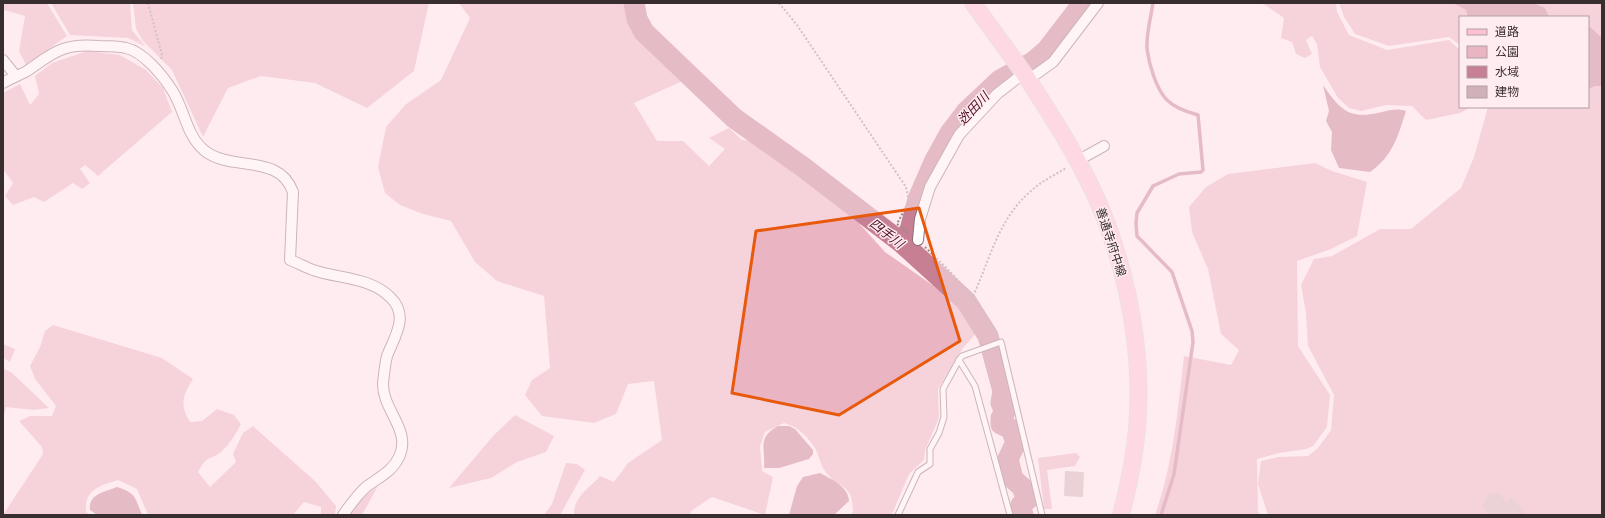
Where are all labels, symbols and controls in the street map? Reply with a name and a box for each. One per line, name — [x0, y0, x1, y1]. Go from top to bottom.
legend — [1459, 16, 1589, 108]
text: 道路 — [1495, 24, 1519, 40]
text: 公園 — [1495, 44, 1519, 60]
text: 水域 — [1495, 64, 1519, 80]
text: 建物 — [1495, 84, 1519, 100]
water label: 迯田川 — [954, 87, 994, 128]
street label: 善通寺府中線 — [1092, 205, 1130, 279]
water label: 四手川 — [866, 215, 909, 253]

